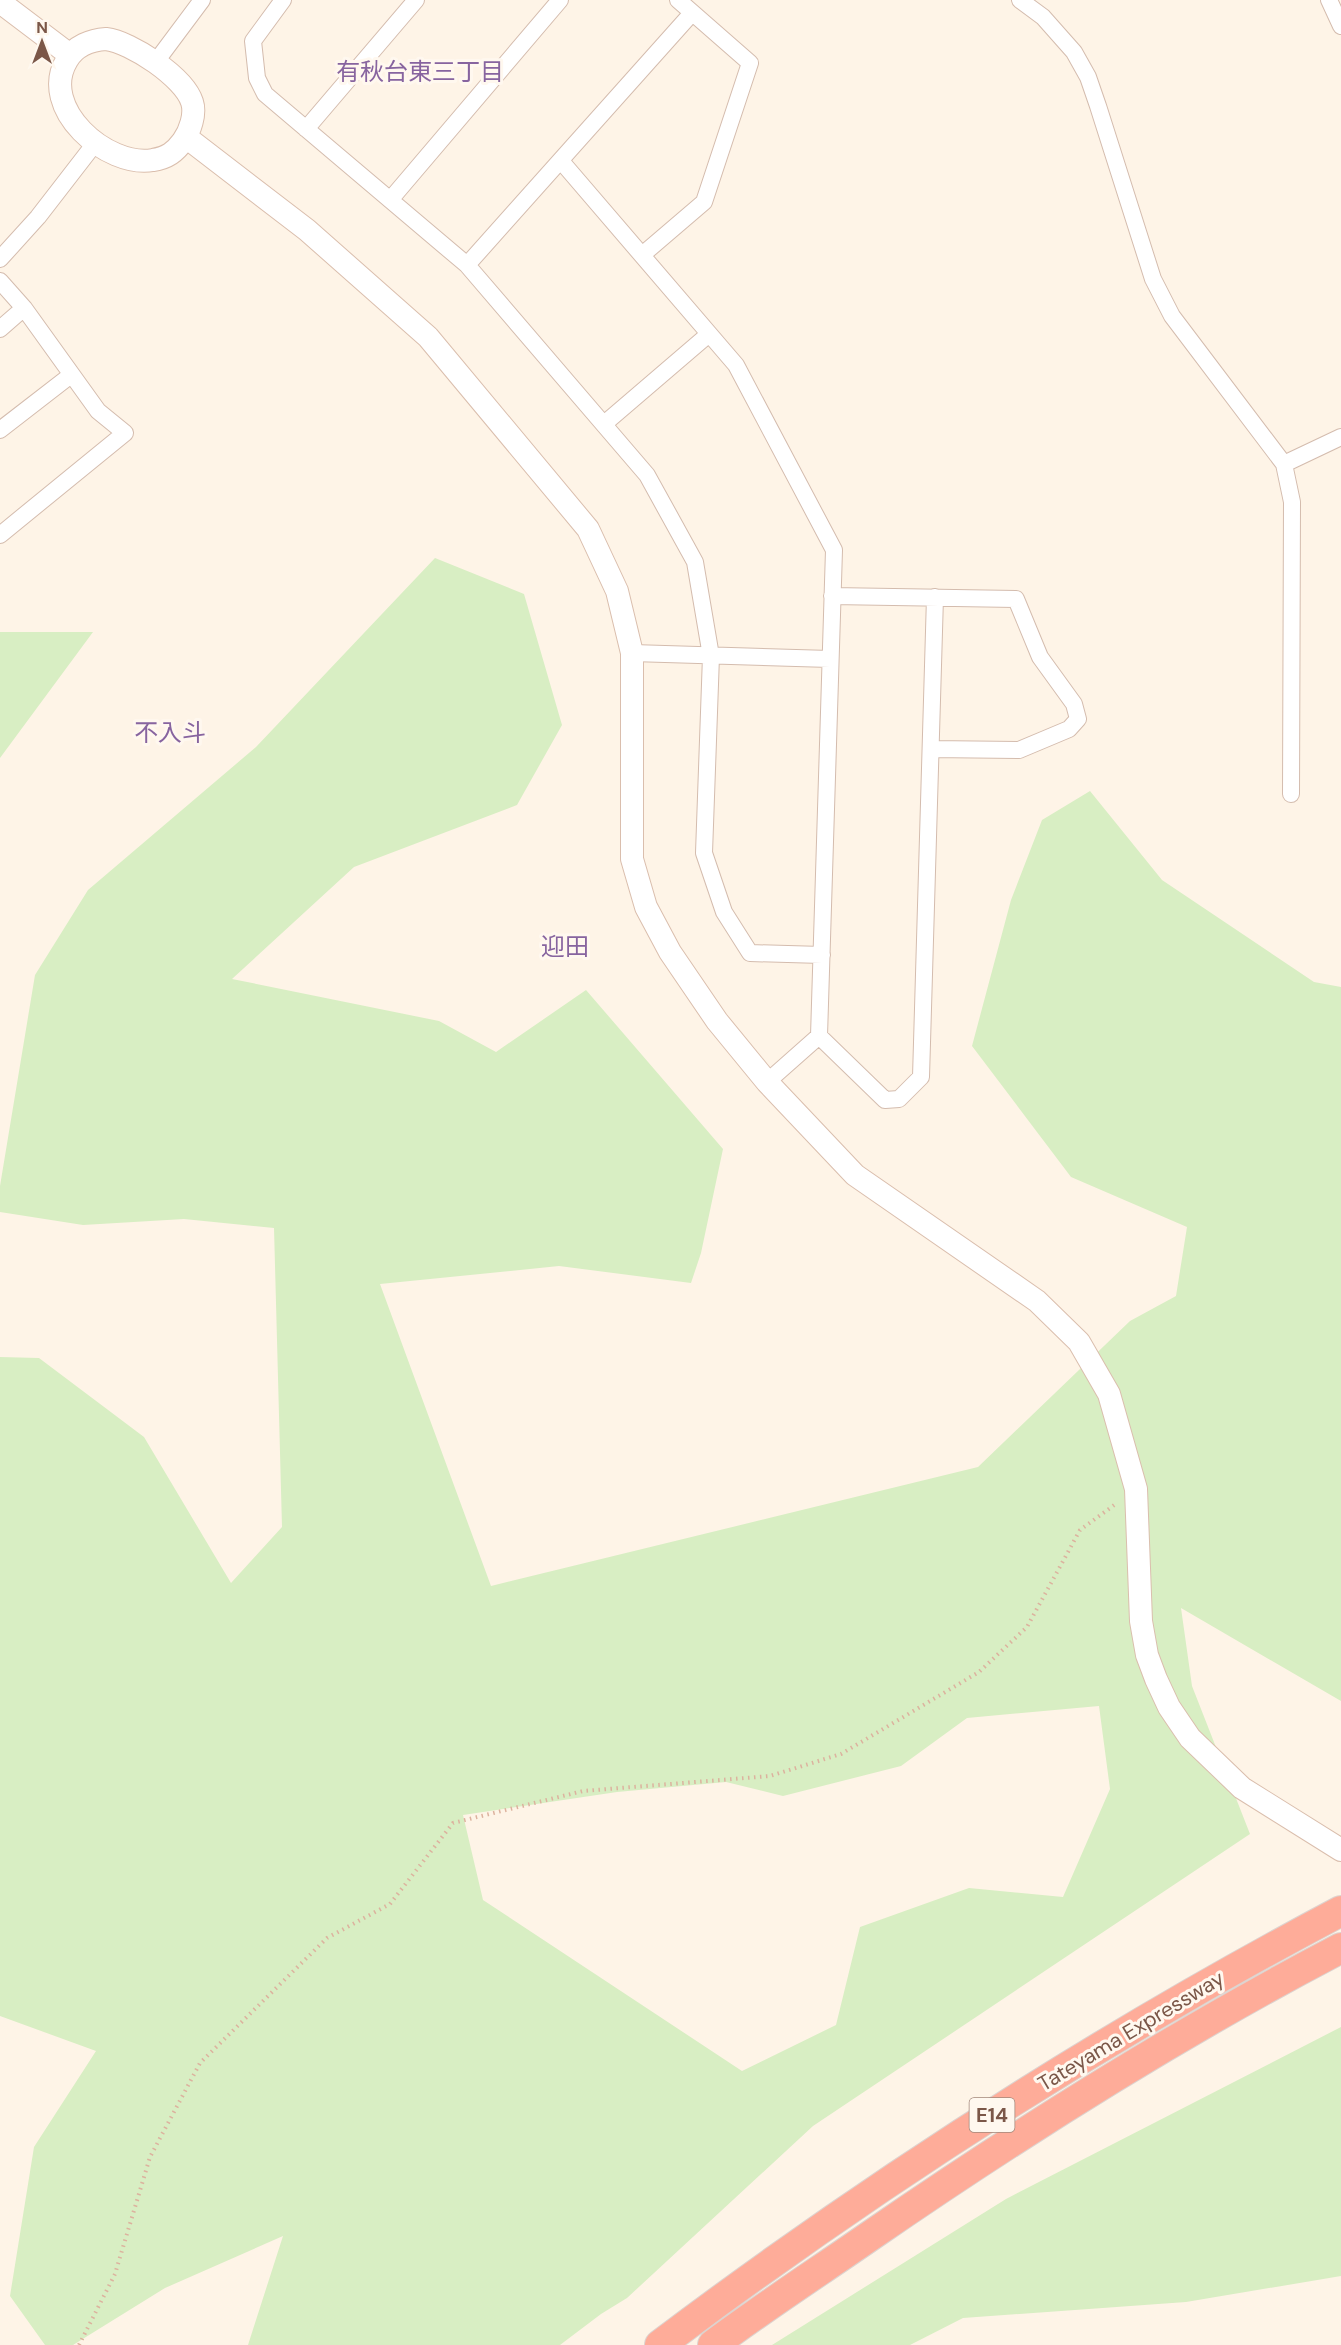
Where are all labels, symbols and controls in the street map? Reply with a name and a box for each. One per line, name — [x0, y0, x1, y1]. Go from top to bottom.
north arrow — [12, 12, 72, 72]
text: N — [36, 17, 48, 38]
district label: 有秋台東三丁目 — [336, 56, 504, 87]
district label: 不入斗 — [134, 717, 206, 748]
district label: 迎田 — [541, 931, 589, 962]
street label: Tateyama Expressway — [1033, 1964, 1230, 2098]
road number: E14 — [970, 2098, 1014, 2132]

